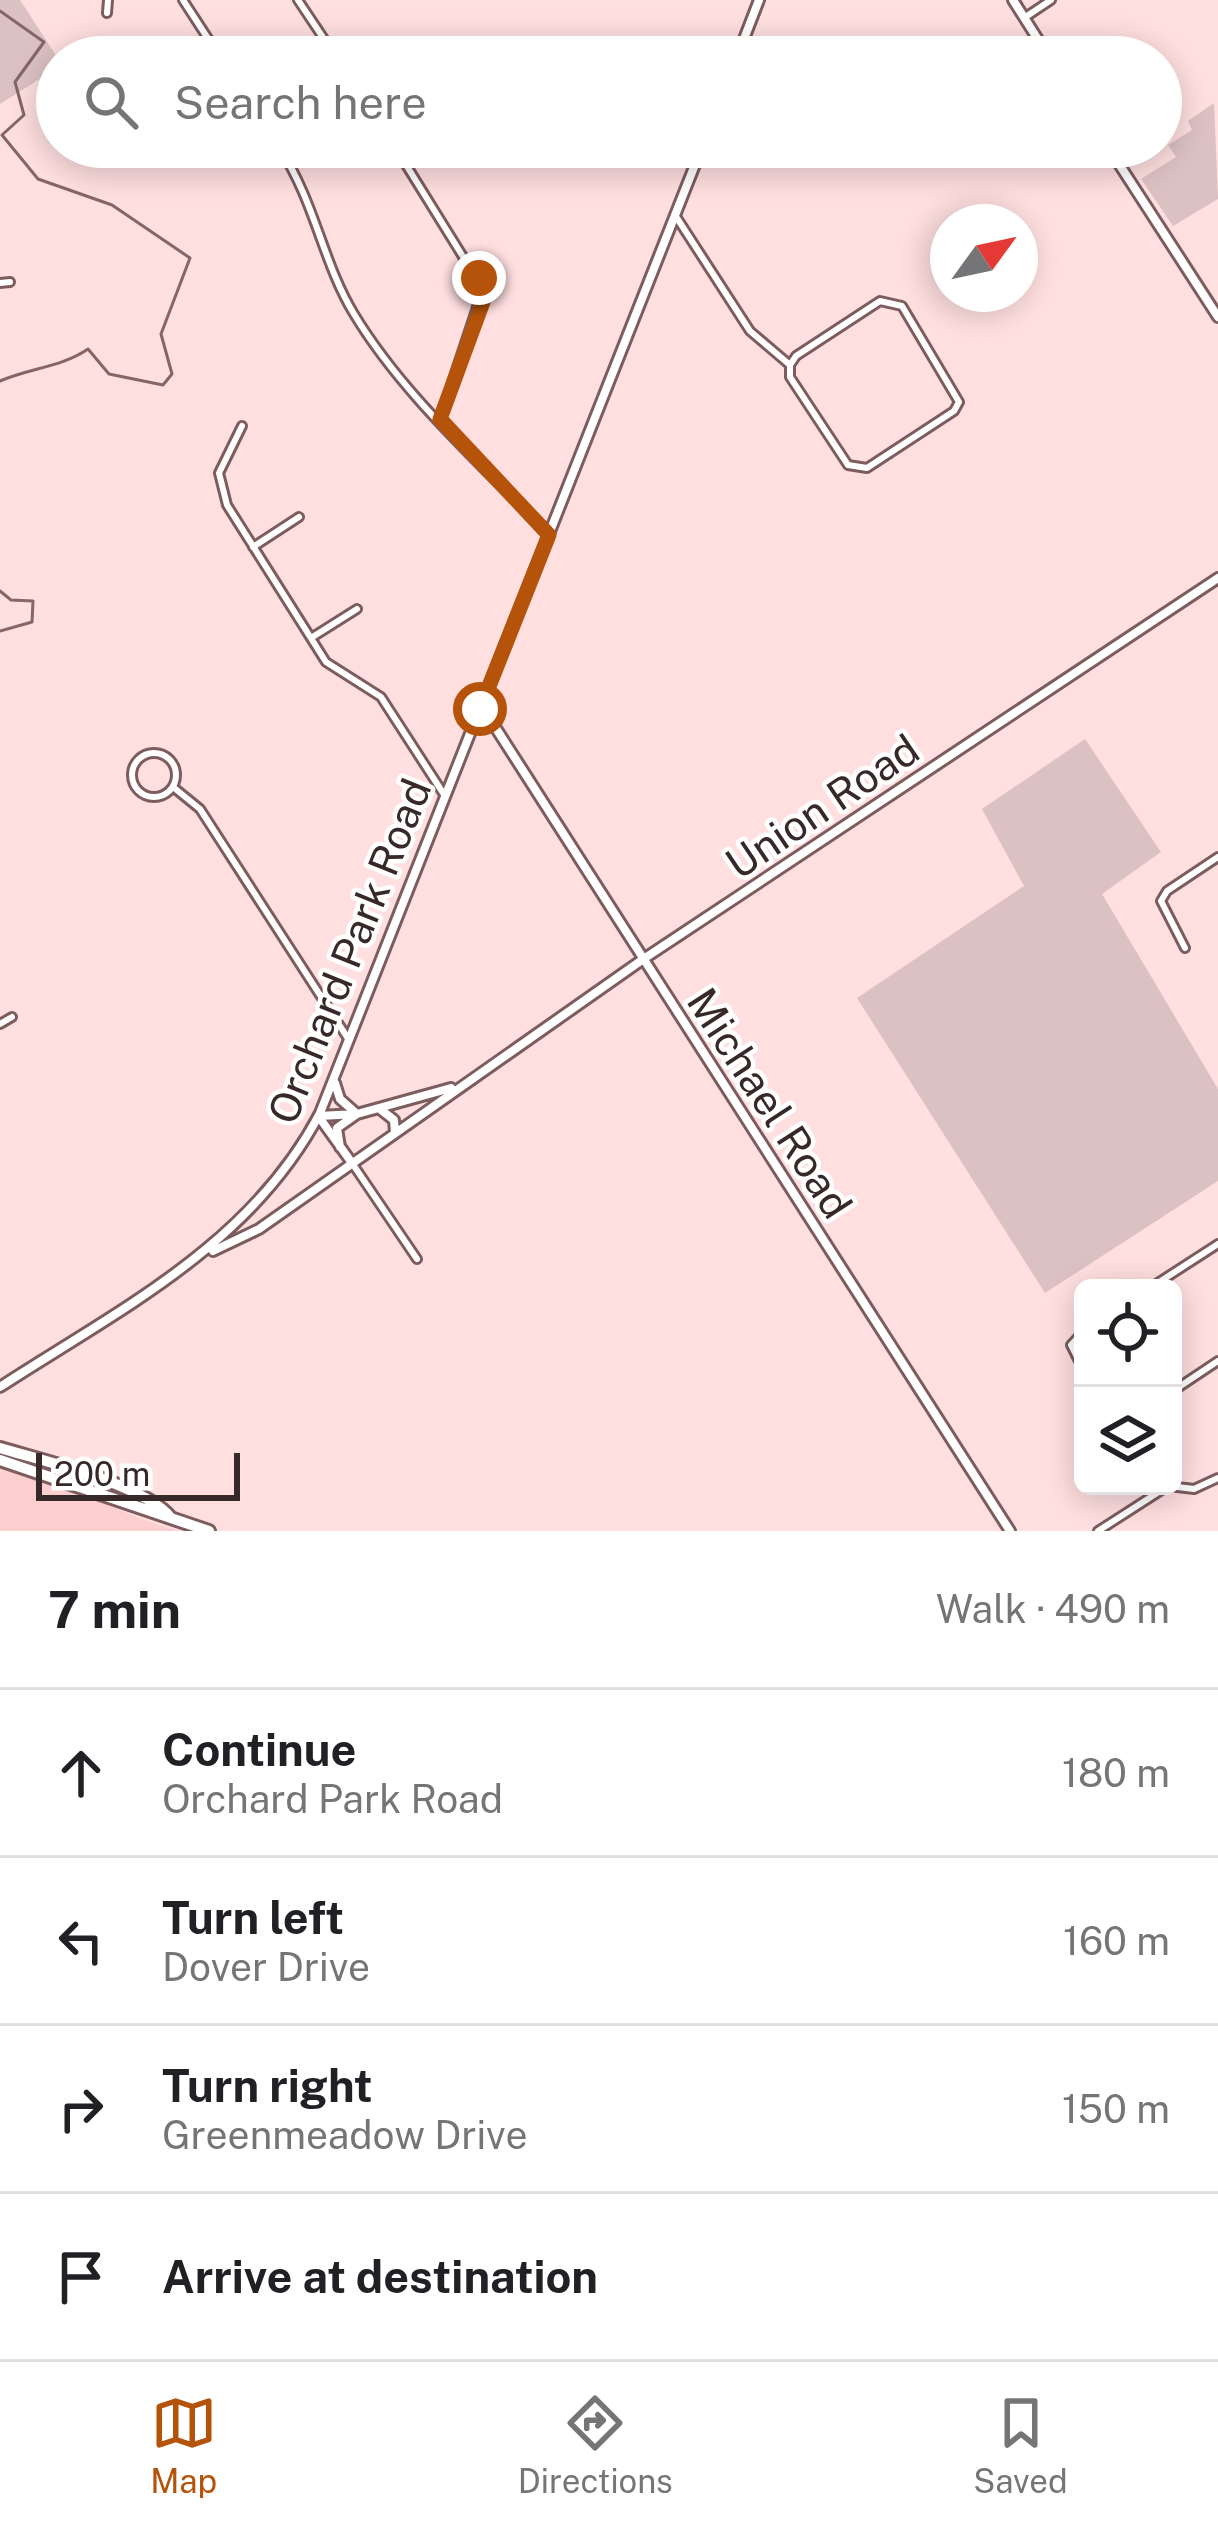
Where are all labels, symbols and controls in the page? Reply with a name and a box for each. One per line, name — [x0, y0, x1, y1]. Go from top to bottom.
search box — [36, 36, 1182, 168]
icon: search — [78, 69, 144, 135]
text: Search here — [174, 76, 427, 129]
north arrow — [930, 204, 1038, 312]
route end — [452, 251, 506, 305]
route start — [453, 682, 507, 736]
street label: Union Road — [716, 724, 928, 888]
street label: Orchard Park Road — [258, 772, 440, 1130]
street label: Michael Road — [678, 979, 862, 1227]
map controls — [1074, 1279, 1182, 1495]
button: locate — [1074, 1279, 1182, 1387]
button: layers — [1074, 1387, 1182, 1495]
scale bar — [36, 1447, 240, 1500]
text: 200 m — [54, 1455, 150, 1493]
text: 7 min — [48, 1580, 181, 1639]
text: Walk · 490 m — [936, 1586, 1170, 1632]
text: Continue — [162, 1723, 356, 1776]
icon: ahead — [48, 1740, 114, 1806]
text: 180 m — [1062, 1750, 1170, 1796]
text: Orchard Park Road — [162, 1776, 503, 1822]
text: Turn left — [162, 1891, 344, 1944]
icon: left — [48, 1908, 114, 1974]
text: 160 m — [1063, 1918, 1170, 1964]
text: Dover Drive — [162, 1944, 370, 1990]
text: Turn right — [162, 2059, 373, 2112]
icon: right — [48, 2076, 114, 2142]
text: 150 m — [1062, 2086, 1170, 2132]
text: Greenmeadow Drive — [162, 2112, 527, 2158]
icon: arrive — [48, 2244, 114, 2310]
text: Arrive at destination — [162, 2250, 598, 2303]
tab: Map — [150, 2390, 217, 2500]
tab: Directions — [518, 2390, 673, 2500]
tab: Saved — [973, 2390, 1068, 2500]

